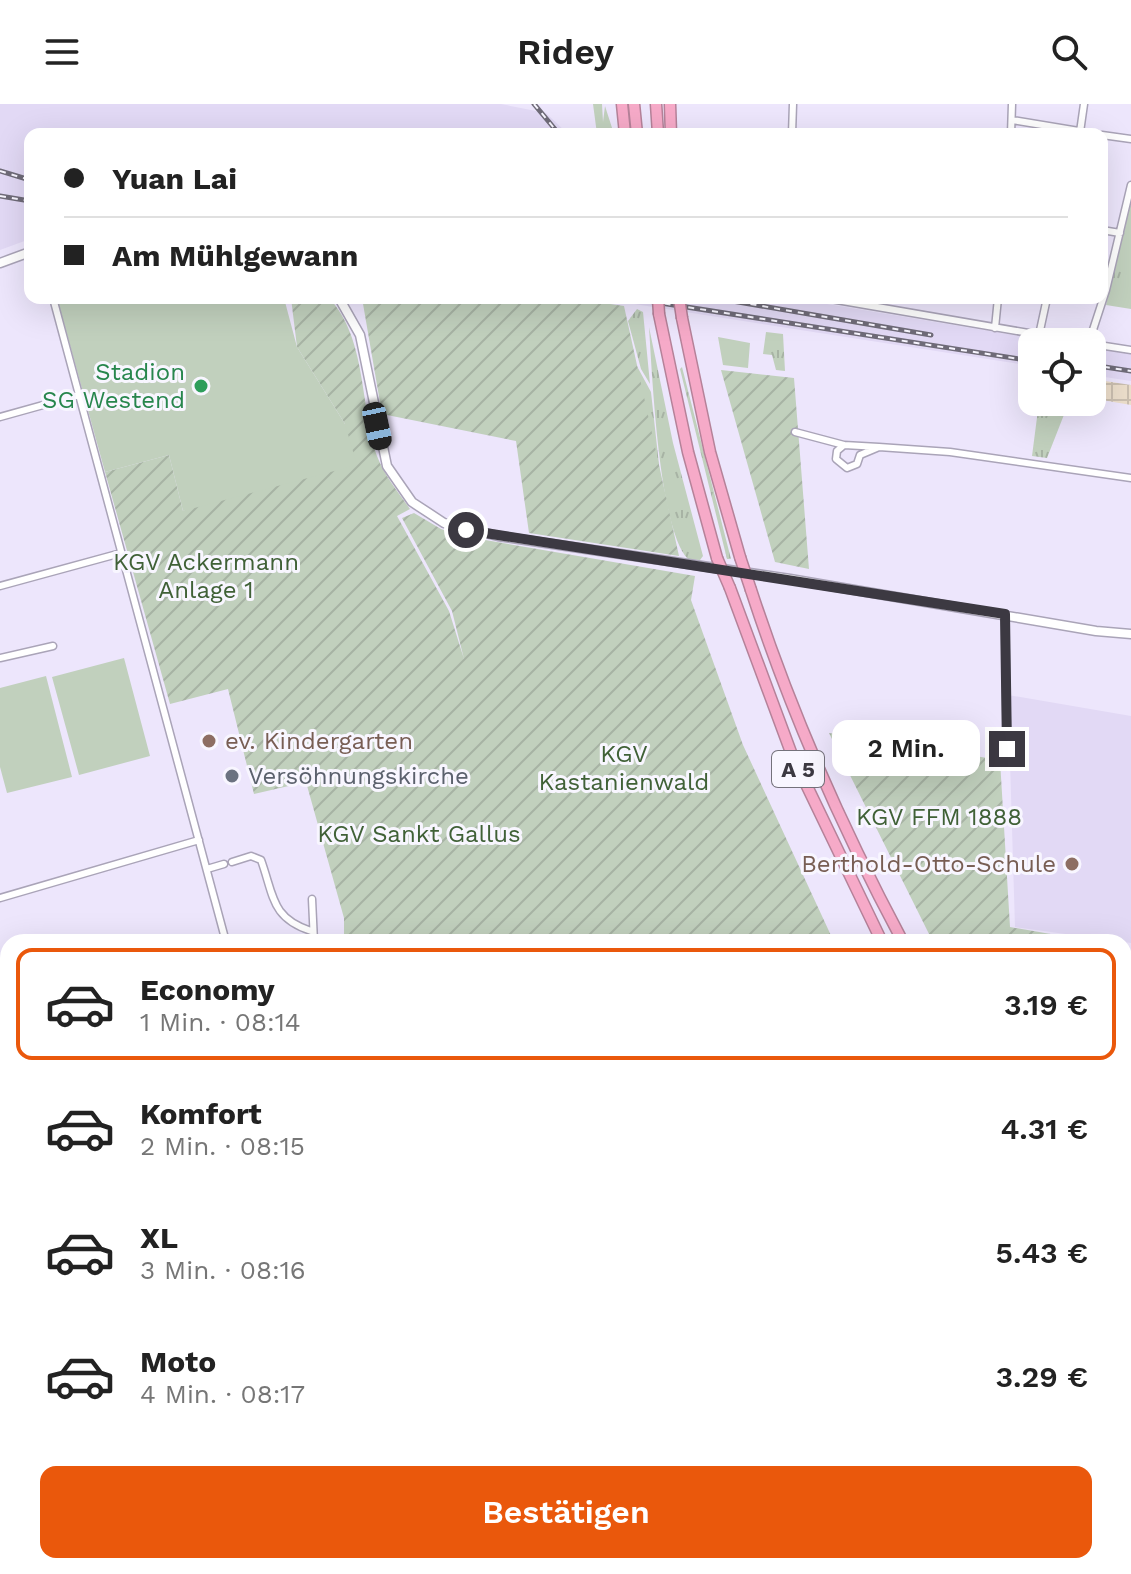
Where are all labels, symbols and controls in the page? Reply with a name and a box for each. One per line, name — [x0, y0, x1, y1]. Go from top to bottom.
icon: menu — [40, 30, 84, 74]
icon: search — [1047, 30, 1091, 74]
text: Ridey — [517, 31, 614, 73]
text: Yuan Lai — [112, 161, 237, 196]
text: Am Mühlgewann — [112, 238, 358, 273]
map controls — [1018, 328, 1106, 416]
button: locate — [1018, 328, 1106, 416]
place label: Stadion SG Westend — [42, 358, 185, 414]
marker: Stadion SG Westend — [192, 377, 210, 395]
car — [360, 400, 394, 452]
route start — [448, 512, 484, 548]
park label: KGV Ackermann Anlage 1 — [113, 548, 299, 604]
callout: 2 Min. — [831, 721, 979, 777]
place label: ev. Kindergarten — [225, 727, 413, 755]
route end — [989, 731, 1025, 767]
marker: ev. Kindergarten — [200, 732, 218, 750]
text: 2 Min. — [867, 733, 945, 763]
park label: KGV Kastanienwald — [539, 740, 709, 796]
road number: A 5 — [772, 751, 824, 787]
place label: Versöhnungskirche — [248, 762, 469, 790]
marker: Versöhnungskirche — [223, 767, 241, 785]
park label: KGV FFM 1888 — [856, 803, 1022, 831]
park label: KGV Sankt Gallus — [317, 820, 521, 848]
place label: Berthold-Otto-Schule — [801, 850, 1056, 878]
marker: Berthold-Otto-Schule — [1063, 855, 1081, 873]
icon: car — [44, 968, 116, 1040]
text: Economy — [140, 972, 275, 1007]
text: 3.19 € — [1004, 987, 1088, 1022]
text: 1 Min. · 08:14 — [140, 1007, 301, 1037]
icon: car — [44, 1092, 116, 1164]
text: Komfort — [140, 1096, 262, 1131]
text: 4.31 € — [1000, 1111, 1088, 1146]
text: 2 Min. · 08:15 — [140, 1131, 305, 1161]
icon: car — [44, 1216, 116, 1288]
text: XL — [140, 1220, 178, 1255]
text: 5.43 € — [995, 1235, 1088, 1270]
text: 3 Min. · 08:16 — [140, 1255, 306, 1285]
icon: car — [44, 1340, 116, 1412]
text: Moto — [140, 1344, 216, 1379]
text: 3.29 € — [995, 1359, 1088, 1394]
text: 4 Min. · 08:17 — [140, 1379, 305, 1409]
button: Bestätigen — [40, 1466, 1092, 1558]

